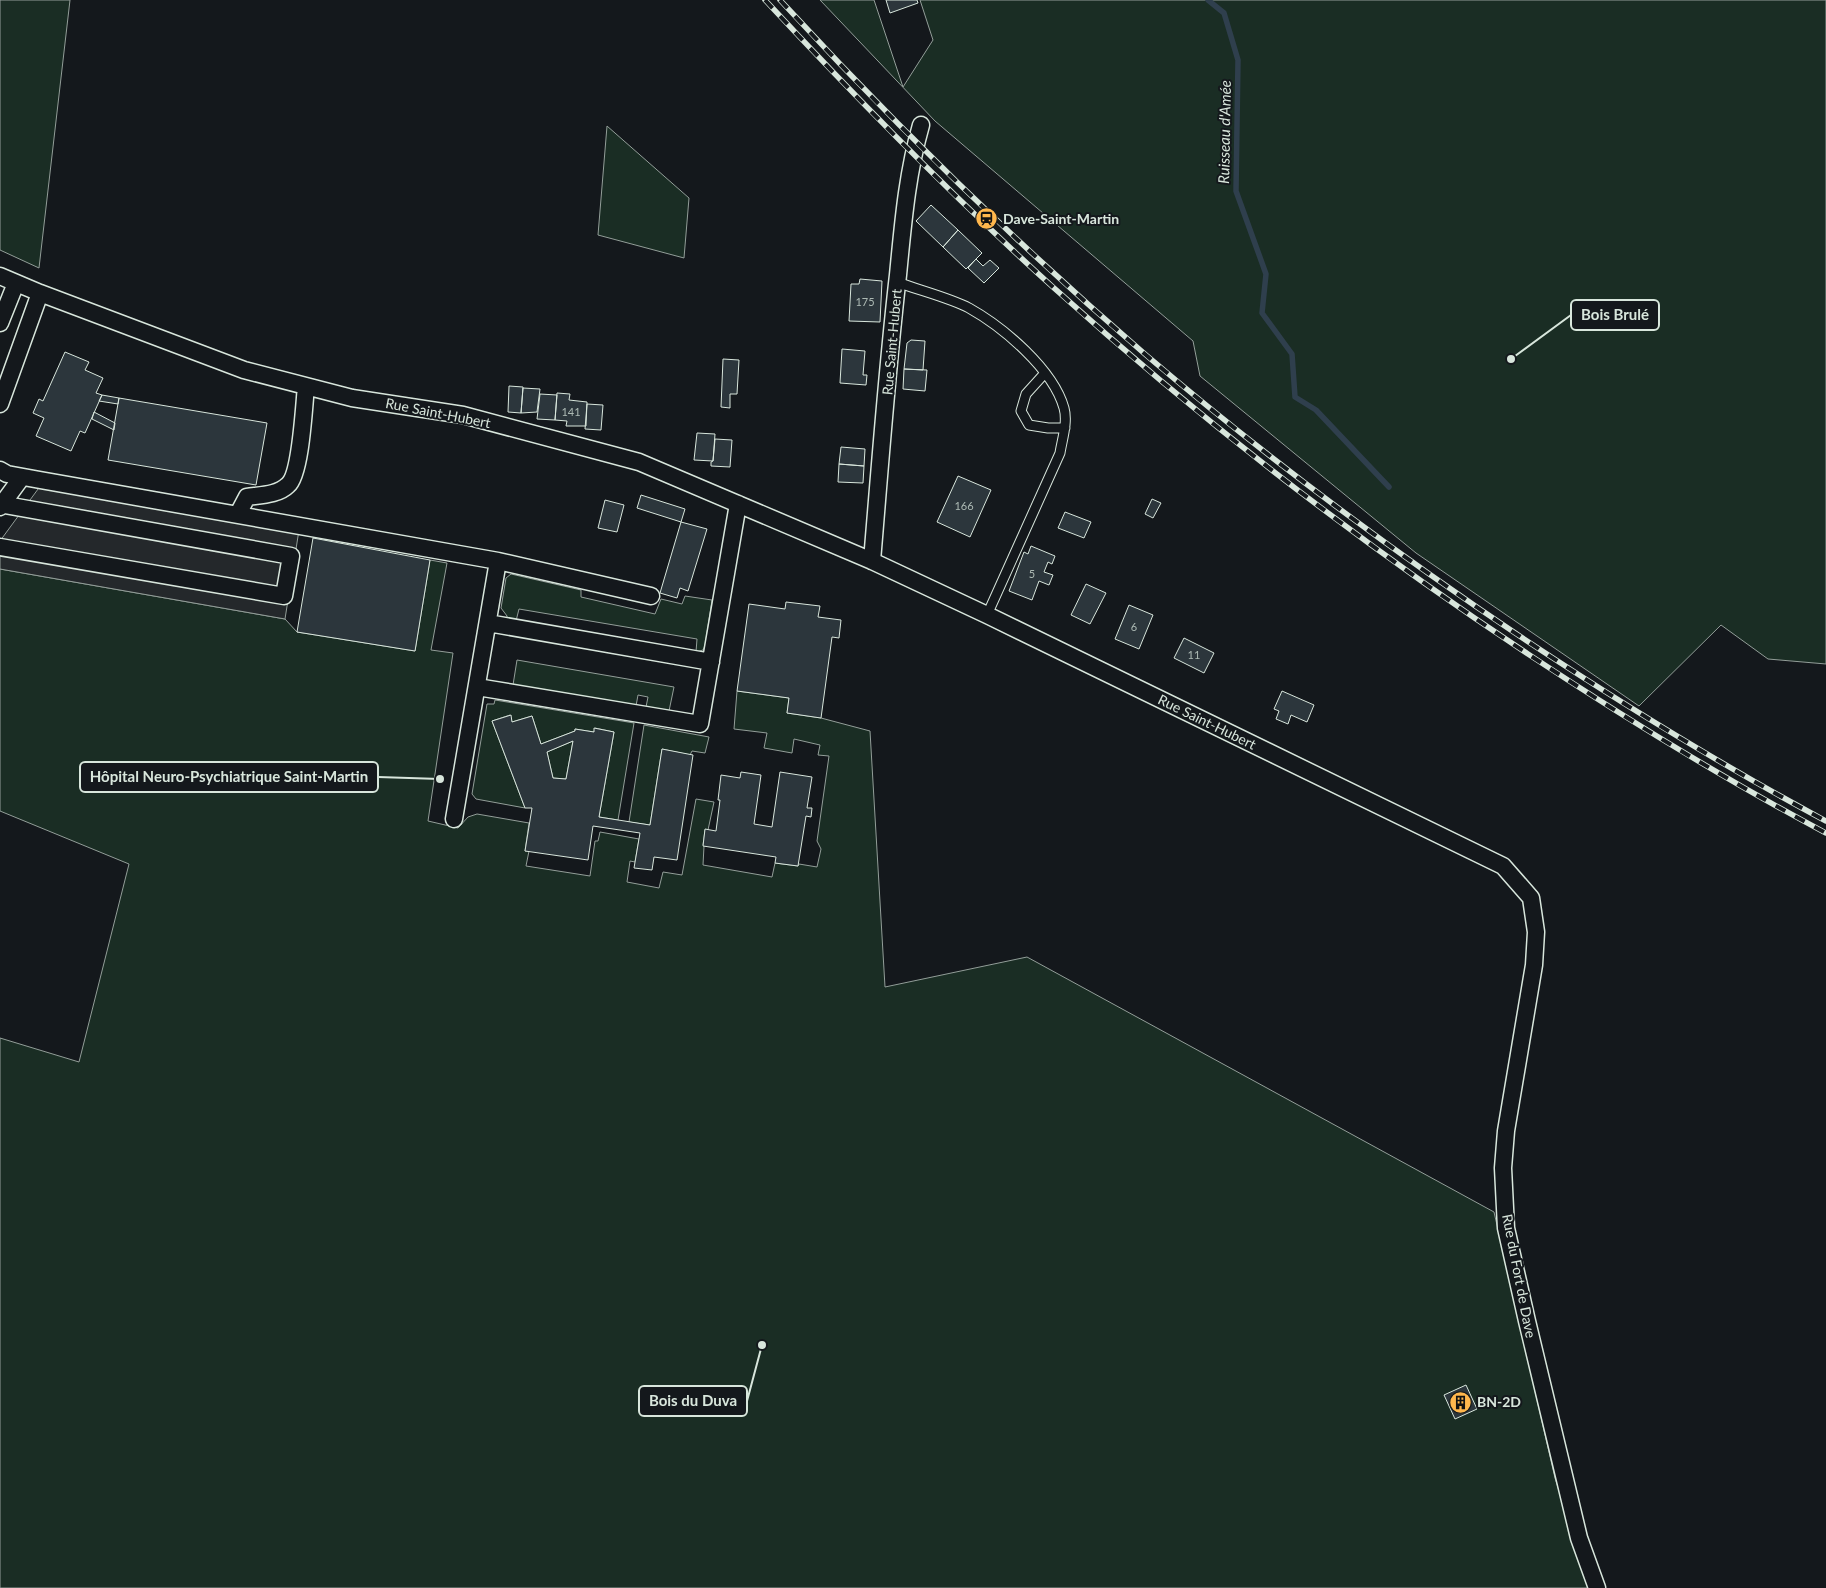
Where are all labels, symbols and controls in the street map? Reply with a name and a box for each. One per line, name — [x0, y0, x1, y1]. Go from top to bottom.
water label: Ruisseau d'Amée — [1214, 80, 1234, 184]
station icon: Dave-Saint-Martin — [975, 207, 999, 231]
place label: Dave-Saint-Martin — [1003, 210, 1119, 227]
street label: Rue Saint-Hubert — [878, 288, 905, 396]
house number: 175 — [855, 295, 875, 308]
callout: Bois Brulé — [1571, 300, 1659, 330]
text: Bois Brulé — [1581, 305, 1649, 323]
street label: Rue Saint-Hubert — [384, 394, 492, 431]
house number: 141 — [561, 405, 581, 418]
house number: 166 — [954, 499, 974, 512]
house number: 5 — [1029, 567, 1035, 580]
house number: 6 — [1131, 620, 1137, 633]
house number: 11 — [1188, 648, 1200, 661]
street label: Rue Saint-Hubert — [1156, 691, 1259, 753]
callout: Hôpital Neuro-Psychiatrique Saint-Martin — [80, 762, 378, 792]
text: Hôpital Neuro-Psychiatrique Saint-Martin — [90, 767, 368, 785]
street label: Rue du Fort de Dave — [1499, 1212, 1540, 1339]
callout: Bois du Duva — [639, 1386, 747, 1416]
building icon: BN-2D — [1449, 1390, 1473, 1414]
text: Bois du Duva — [649, 1391, 737, 1409]
place label: BN-2D — [1477, 1393, 1521, 1410]

